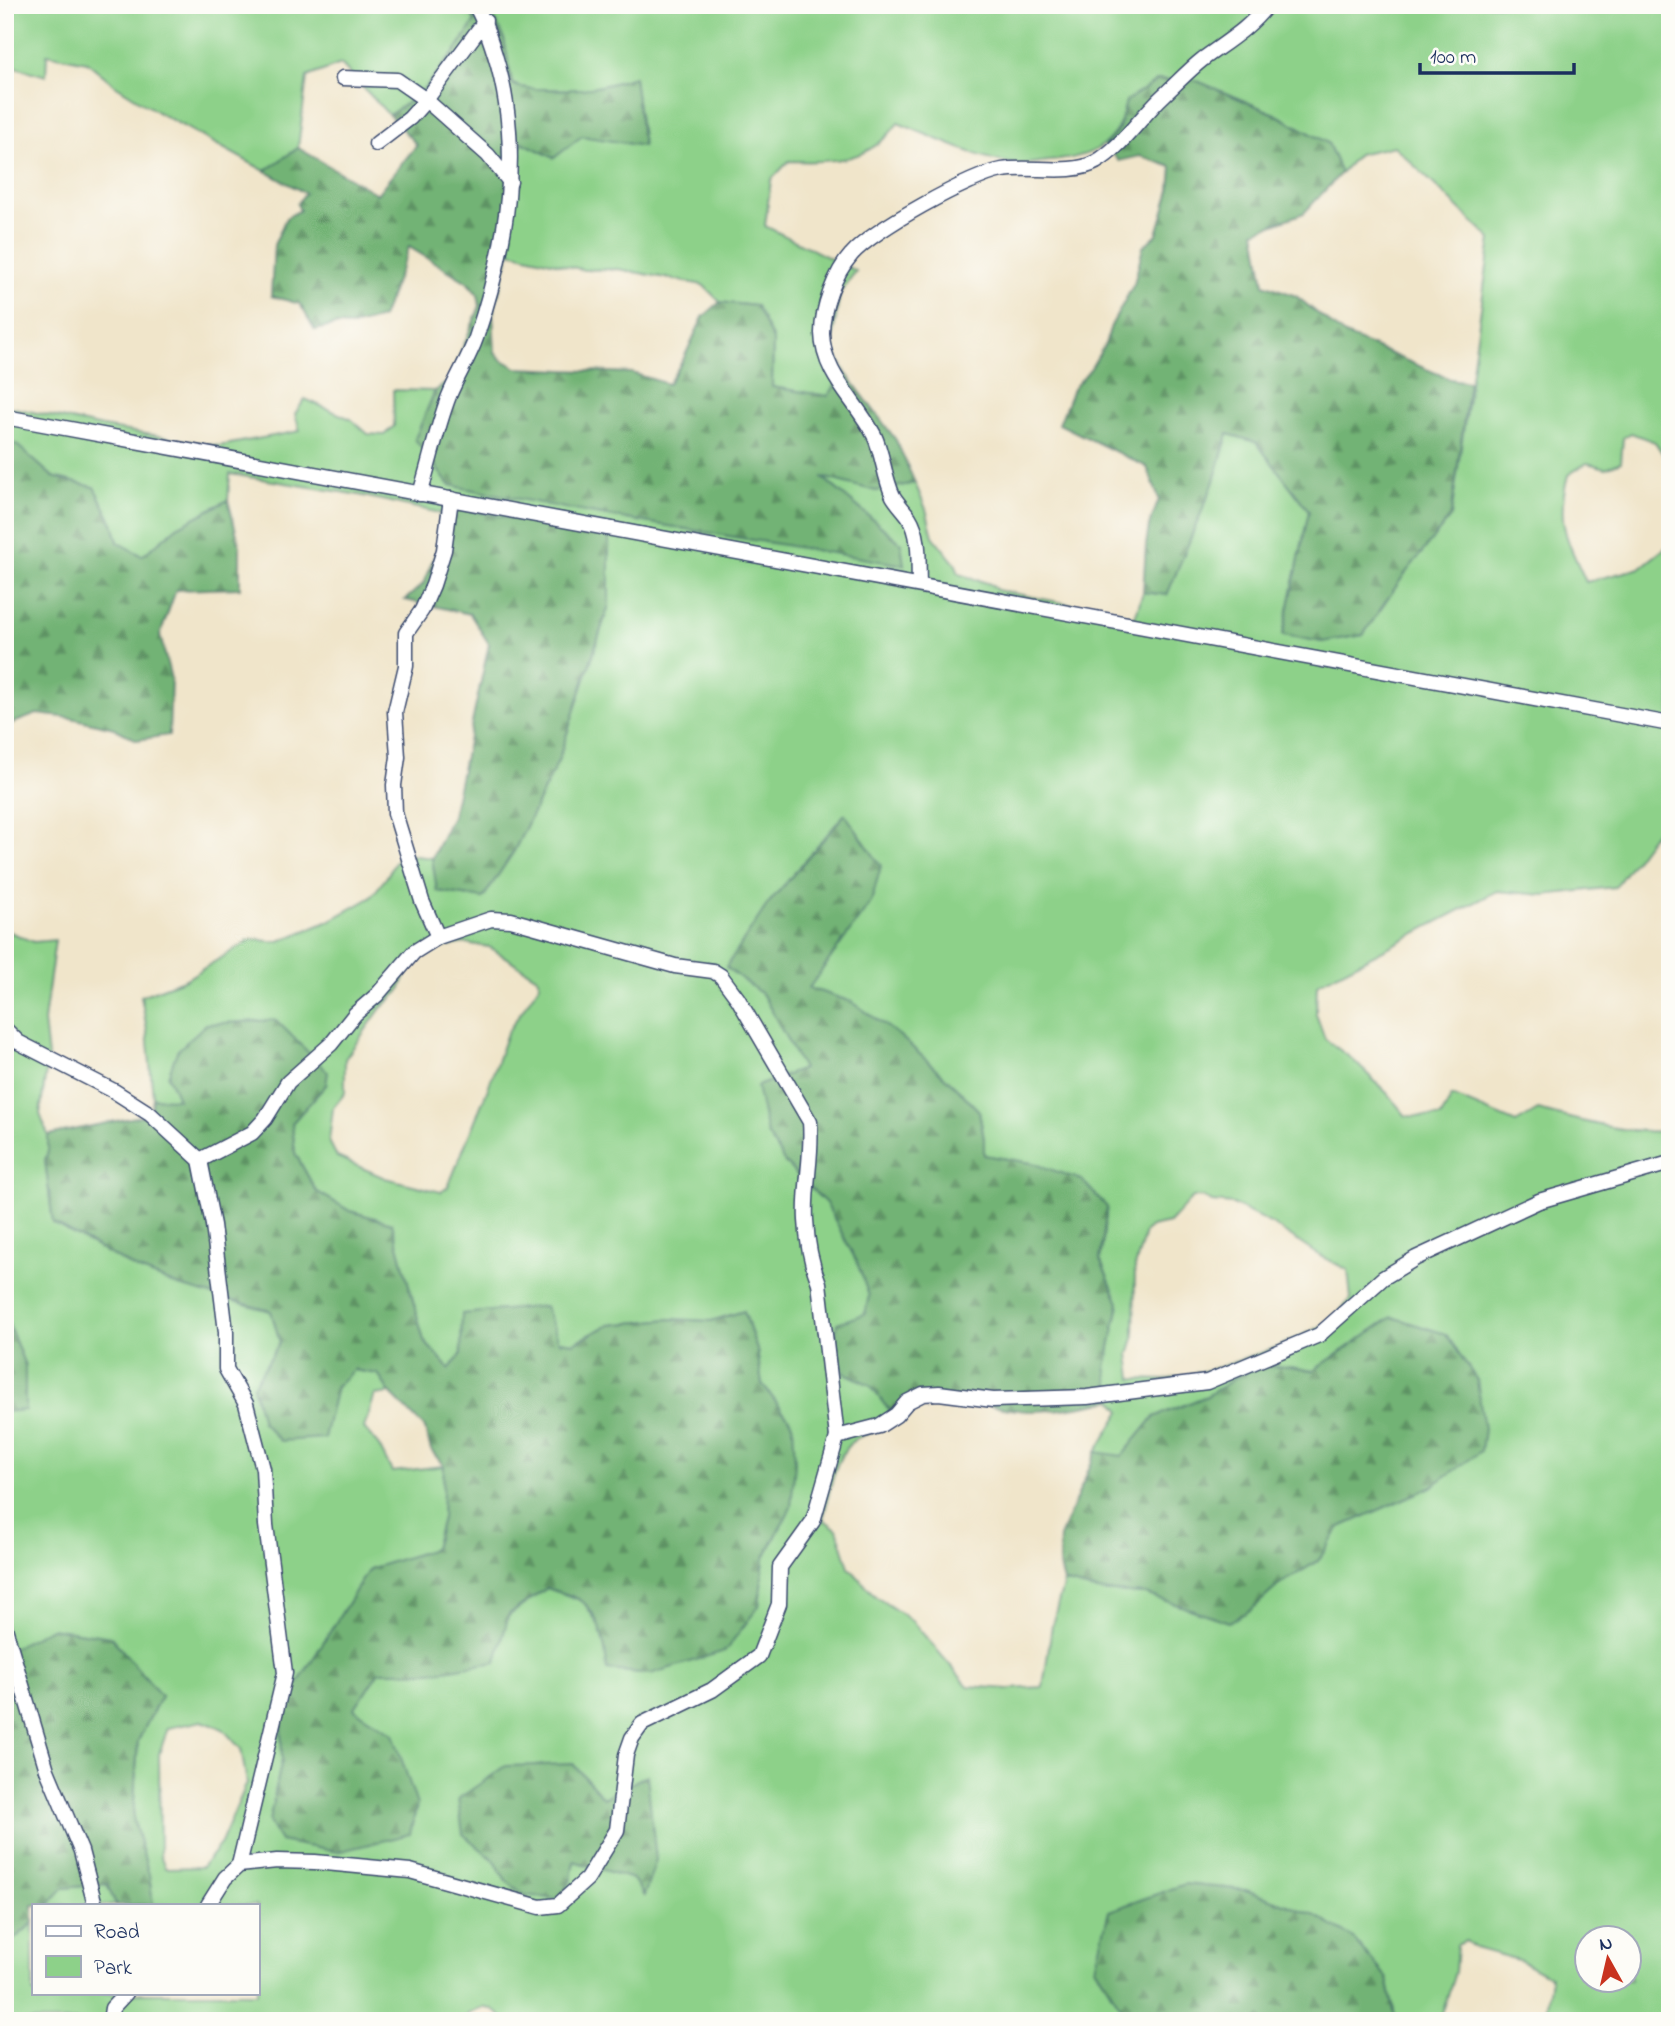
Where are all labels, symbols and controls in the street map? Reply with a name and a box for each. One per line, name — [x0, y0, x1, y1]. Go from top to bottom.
scale bar — [1420, 32, 1574, 76]
text: 100 m — [1430, 43, 1476, 73]
legend — [32, 1904, 259, 1994]
text: Road — [94, 1918, 140, 1948]
north arrow — [1574, 1924, 1644, 1994]
text: N — [1598, 1930, 1614, 1959]
text: Park — [94, 1954, 133, 1984]

